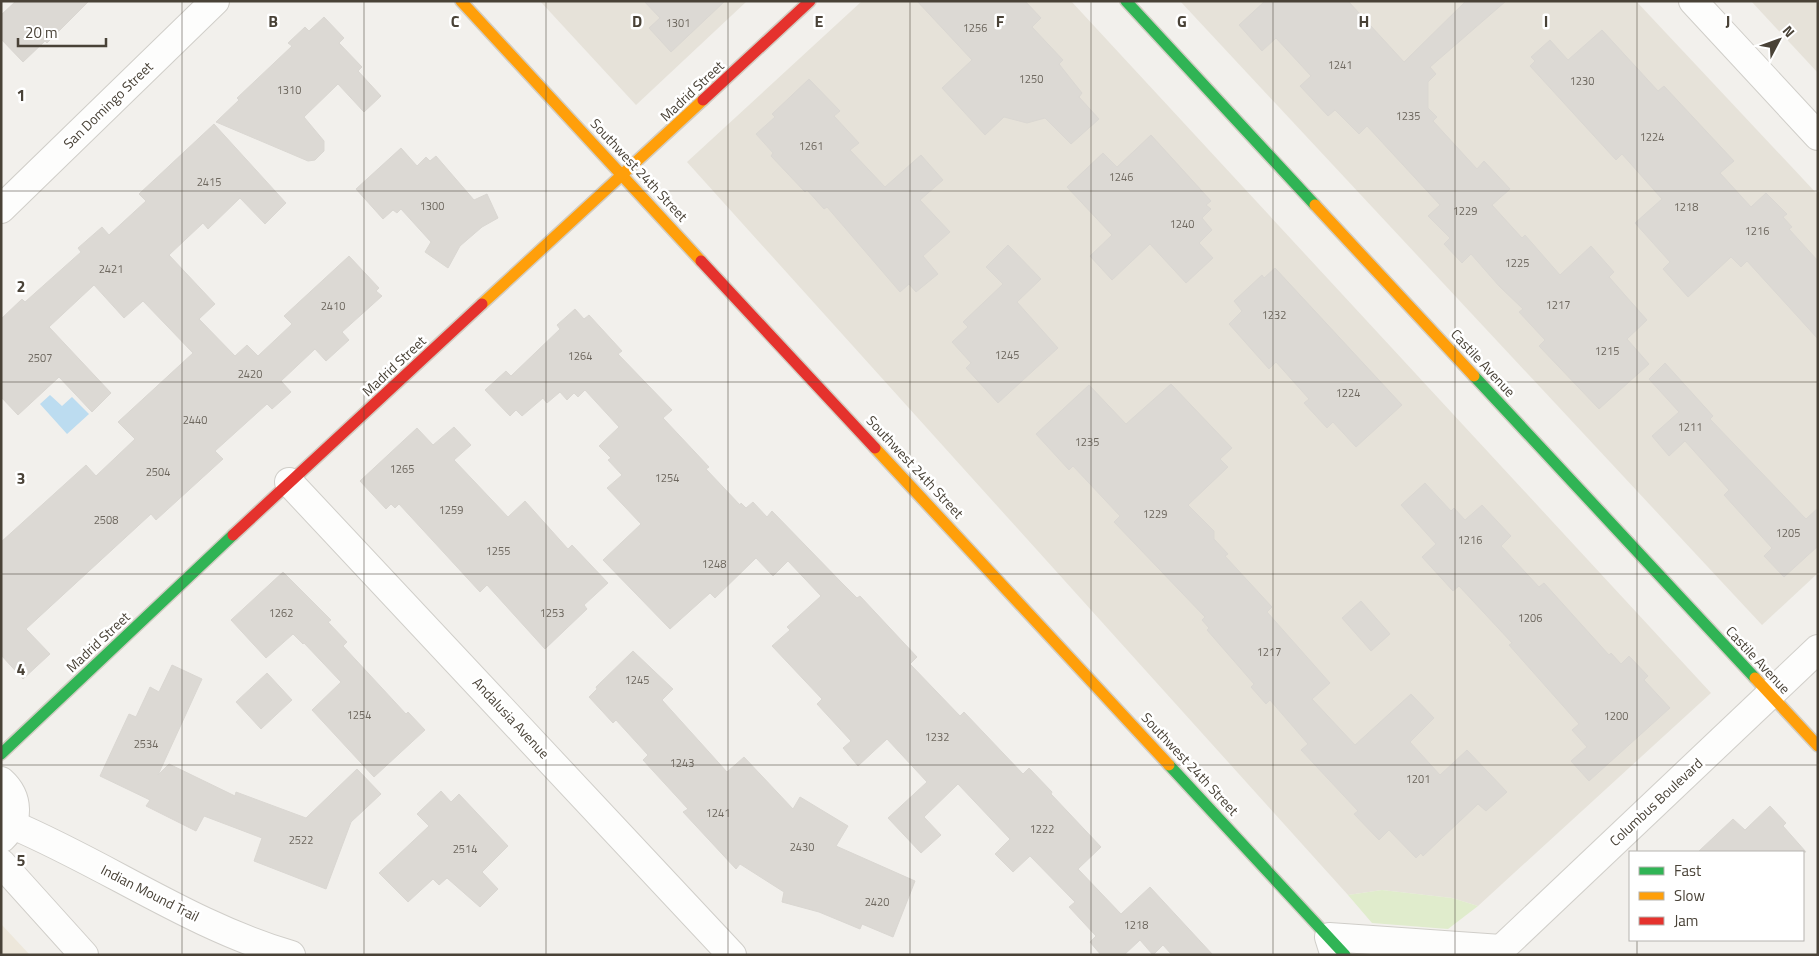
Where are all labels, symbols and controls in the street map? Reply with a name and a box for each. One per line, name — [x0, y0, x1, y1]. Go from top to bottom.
text: B — [268, 9, 278, 33]
text: C — [451, 9, 460, 33]
text: D — [632, 9, 642, 33]
text: E — [815, 9, 824, 33]
text: F — [996, 9, 1005, 33]
text: G — [1177, 9, 1187, 33]
text: H — [1359, 9, 1369, 33]
text: I — [1544, 9, 1548, 33]
text: J — [1726, 9, 1730, 33]
scale bar — [18, 15, 105, 47]
house number: 1301 — [666, 15, 690, 31]
north arrow — [1754, 15, 1804, 65]
house number: 1256 — [963, 20, 987, 36]
text: 20 m — [25, 21, 58, 44]
text: N — [1778, 21, 1800, 42]
street label: Madrid Street — [655, 55, 728, 126]
street label: San Domingo Street — [58, 56, 157, 153]
house number: 1241 — [1328, 57, 1352, 73]
house number: 1250 — [1019, 71, 1043, 87]
house number: 1230 — [1570, 73, 1594, 89]
house number: 1310 — [277, 82, 301, 98]
text: 1 — [17, 83, 25, 107]
house number: 1235 — [1396, 108, 1420, 124]
street label: Southwest 24th Street — [586, 113, 693, 226]
house number: 1224 — [1640, 129, 1664, 145]
house number: 1261 — [799, 138, 823, 154]
house number: 1246 — [1109, 169, 1133, 185]
house number: 2415 — [197, 174, 221, 190]
house number: 1300 — [420, 198, 444, 214]
house number: 1218 — [1674, 199, 1698, 215]
house number: 1229 — [1453, 203, 1477, 219]
house number: 1240 — [1170, 216, 1194, 232]
house number: 1216 — [1745, 223, 1769, 239]
house number: 1225 — [1505, 255, 1529, 271]
house number: 2421 — [99, 261, 123, 277]
text: 2 — [17, 274, 25, 298]
house number: 1217 — [1546, 297, 1570, 313]
house number: 2410 — [321, 298, 345, 314]
house number: 1232 — [1262, 307, 1286, 323]
street label: Castile Avenue — [1446, 324, 1520, 401]
street label: Madrid Street — [357, 330, 430, 401]
house number: 1215 — [1595, 343, 1619, 359]
house number: 1245 — [995, 347, 1019, 363]
house number: 1264 — [568, 348, 592, 364]
house number: 2507 — [28, 350, 52, 366]
house number: 2420 — [238, 366, 262, 382]
house number: 1224 — [1336, 385, 1360, 401]
street label: Southwest 24th Street — [862, 410, 969, 523]
house number: 2440 — [183, 412, 207, 428]
house number: 1211 — [1678, 419, 1702, 435]
house number: 1235 — [1075, 434, 1099, 450]
house number: 1265 — [390, 461, 414, 477]
house number: 2504 — [146, 464, 170, 480]
text: 3 — [17, 466, 25, 490]
house number: 1254 — [655, 470, 679, 486]
house number: 1259 — [439, 502, 463, 518]
house number: 1229 — [1143, 506, 1167, 522]
house number: 2508 — [94, 512, 118, 528]
house number: 1205 — [1776, 525, 1800, 541]
house number: 1216 — [1458, 532, 1482, 548]
house number: 1255 — [486, 543, 510, 559]
house number: 1248 — [702, 556, 726, 572]
house number: 1262 — [269, 605, 293, 621]
house number: 1253 — [540, 605, 564, 621]
street label: Madrid Street — [61, 606, 134, 677]
house number: 1206 — [1518, 610, 1542, 626]
street label: Castile Avenue — [1721, 621, 1795, 698]
house number: 1217 — [1257, 644, 1281, 660]
text: 4 — [17, 657, 26, 681]
street label: Andalusia Avenue — [468, 672, 555, 763]
house number: 1245 — [625, 672, 649, 688]
house number: 1254 — [347, 707, 371, 723]
street label: Southwest 24th Street — [1137, 707, 1244, 820]
house number: 1200 — [1604, 708, 1628, 724]
house number: 1232 — [925, 729, 949, 745]
house number: 2534 — [134, 736, 158, 752]
street label: Columbus Boulevard — [1604, 753, 1707, 851]
house number: 1243 — [670, 755, 694, 771]
house number: 1201 — [1406, 771, 1430, 787]
house number: 1241 — [706, 805, 730, 821]
house number: 1222 — [1030, 821, 1054, 837]
house number: 2522 — [289, 832, 313, 848]
house number: 2430 — [790, 839, 814, 855]
house number: 2514 — [453, 841, 477, 857]
text: 5 — [17, 848, 26, 872]
legend — [1629, 851, 1804, 941]
street label: Indian Mound Trail — [97, 859, 203, 926]
text: Fast — [1674, 859, 1702, 882]
text: Slow — [1674, 884, 1705, 907]
house number: 2420 — [865, 894, 889, 910]
text: Jam — [1674, 909, 1698, 932]
house number: 1218 — [1124, 917, 1148, 933]

